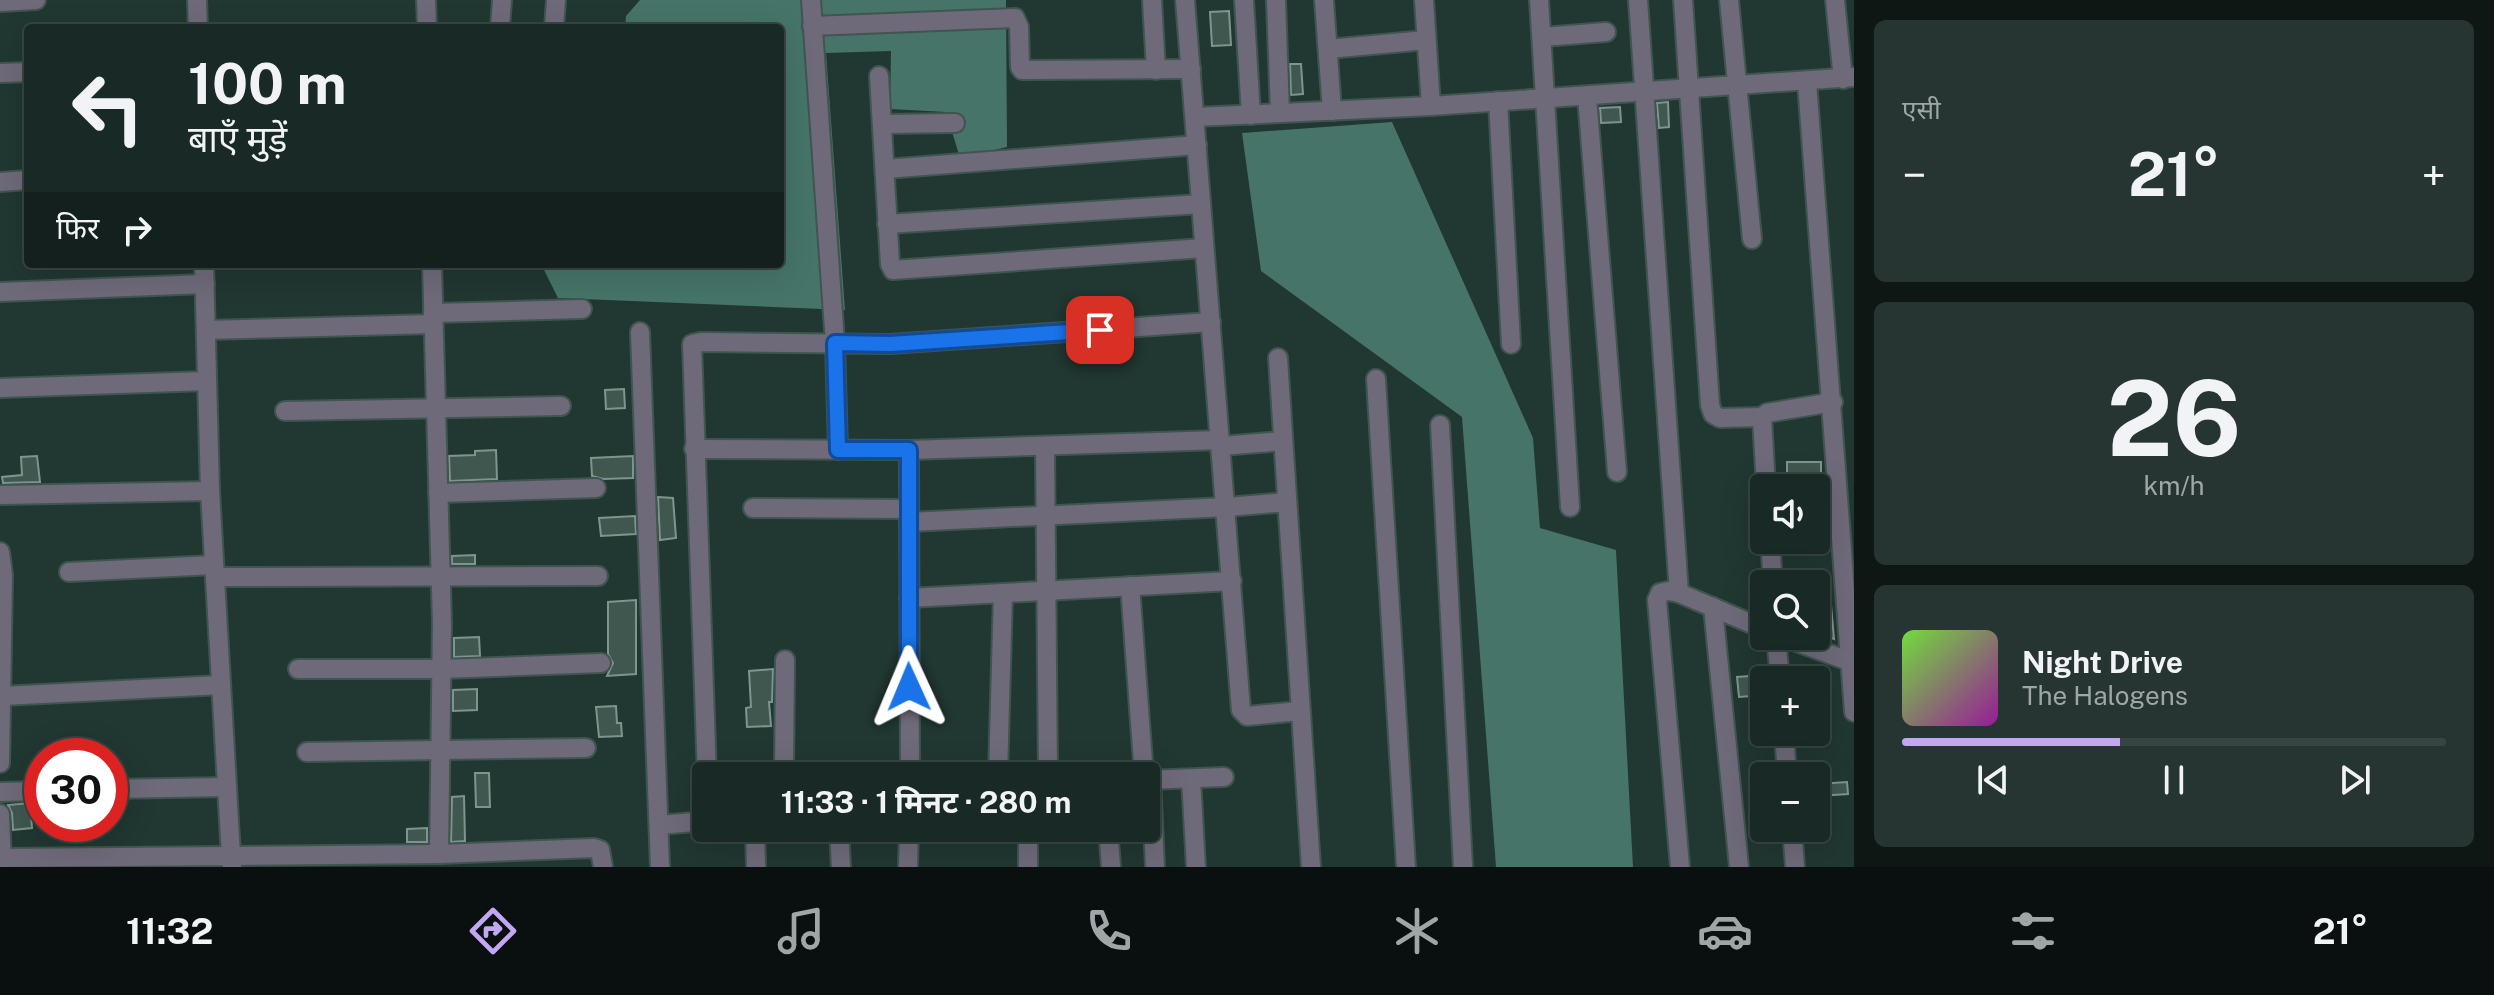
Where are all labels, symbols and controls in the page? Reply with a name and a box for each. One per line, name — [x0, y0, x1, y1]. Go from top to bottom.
text: 100 m — [188, 51, 347, 117]
icon: left — [56, 56, 160, 160]
text: एसी — [1902, 94, 1941, 125]
text: बाएँ मुड़ें — [188, 118, 287, 160]
text: 21° — [2128, 139, 2220, 210]
text: − — [1902, 149, 1926, 201]
text: + — [2422, 149, 2446, 201]
icon: right — [115, 208, 159, 252]
text: फिर — [56, 210, 99, 246]
pin — [1066, 296, 1134, 364]
icon: arrive — [1078, 308, 1122, 352]
text: 26 — [2107, 357, 2241, 479]
text: km/h — [2143, 470, 2205, 501]
map controls — [1750, 474, 1830, 842]
button: sound — [1750, 474, 1830, 554]
button: search — [1750, 570, 1830, 650]
text: Night Drive — [2022, 644, 2183, 680]
position arrow — [867, 645, 951, 729]
button: + — [1750, 666, 1830, 746]
text: The Halogens — [2022, 680, 2188, 711]
speed limit sign: 30 — [24, 738, 128, 842]
icon: previous — [1971, 758, 2015, 802]
icon: pause — [2152, 758, 2196, 802]
icon: next — [2333, 758, 2377, 802]
button: − — [1750, 762, 1830, 842]
text: 11:33 · 1 मिनट · 280 m — [781, 784, 1071, 820]
icon: directions — [465, 903, 521, 959]
icon: music — [773, 903, 829, 959]
icon: phone — [1081, 903, 1137, 959]
icon: climate — [1389, 903, 1445, 959]
icon: car — [1697, 903, 1753, 959]
icon: filters — [2005, 903, 2061, 959]
text: 11:32 — [126, 910, 213, 952]
text: 21° — [2313, 910, 2368, 952]

